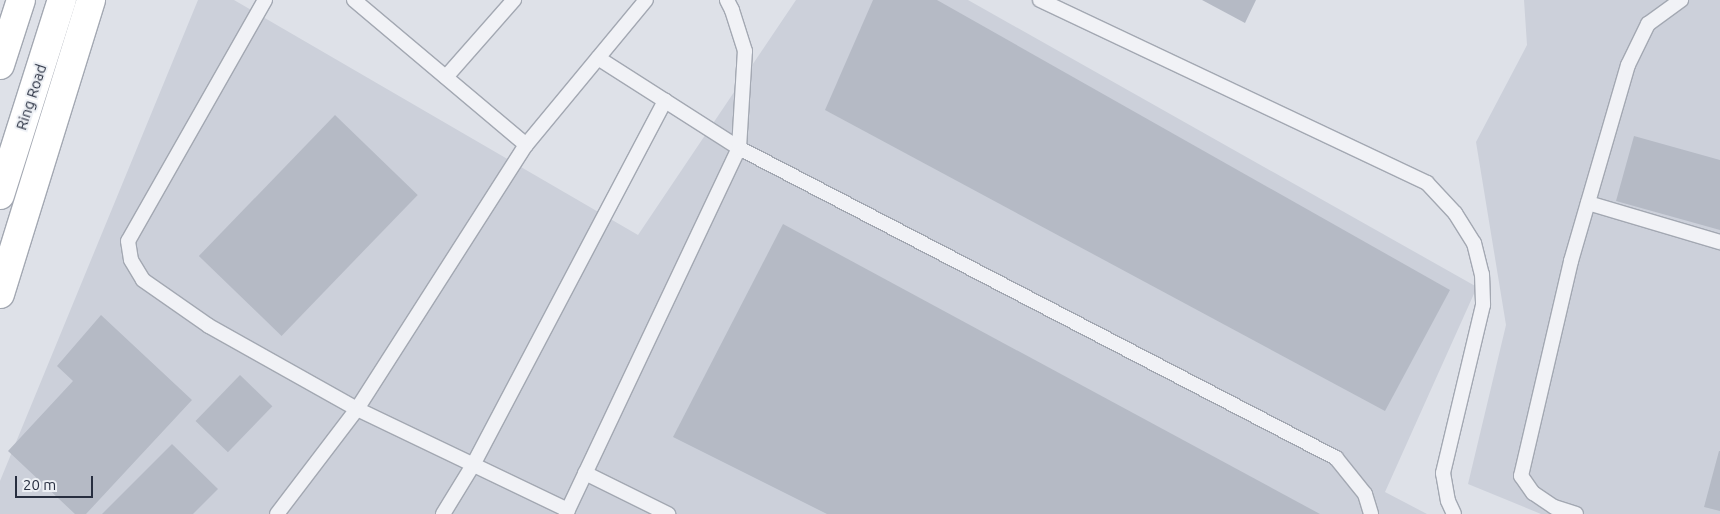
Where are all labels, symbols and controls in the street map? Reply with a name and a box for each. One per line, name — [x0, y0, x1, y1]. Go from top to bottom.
street label: Ring Road — [12, 62, 50, 132]
scale bar — [18, 466, 95, 498]
text: 20 m — [23, 476, 56, 493]

